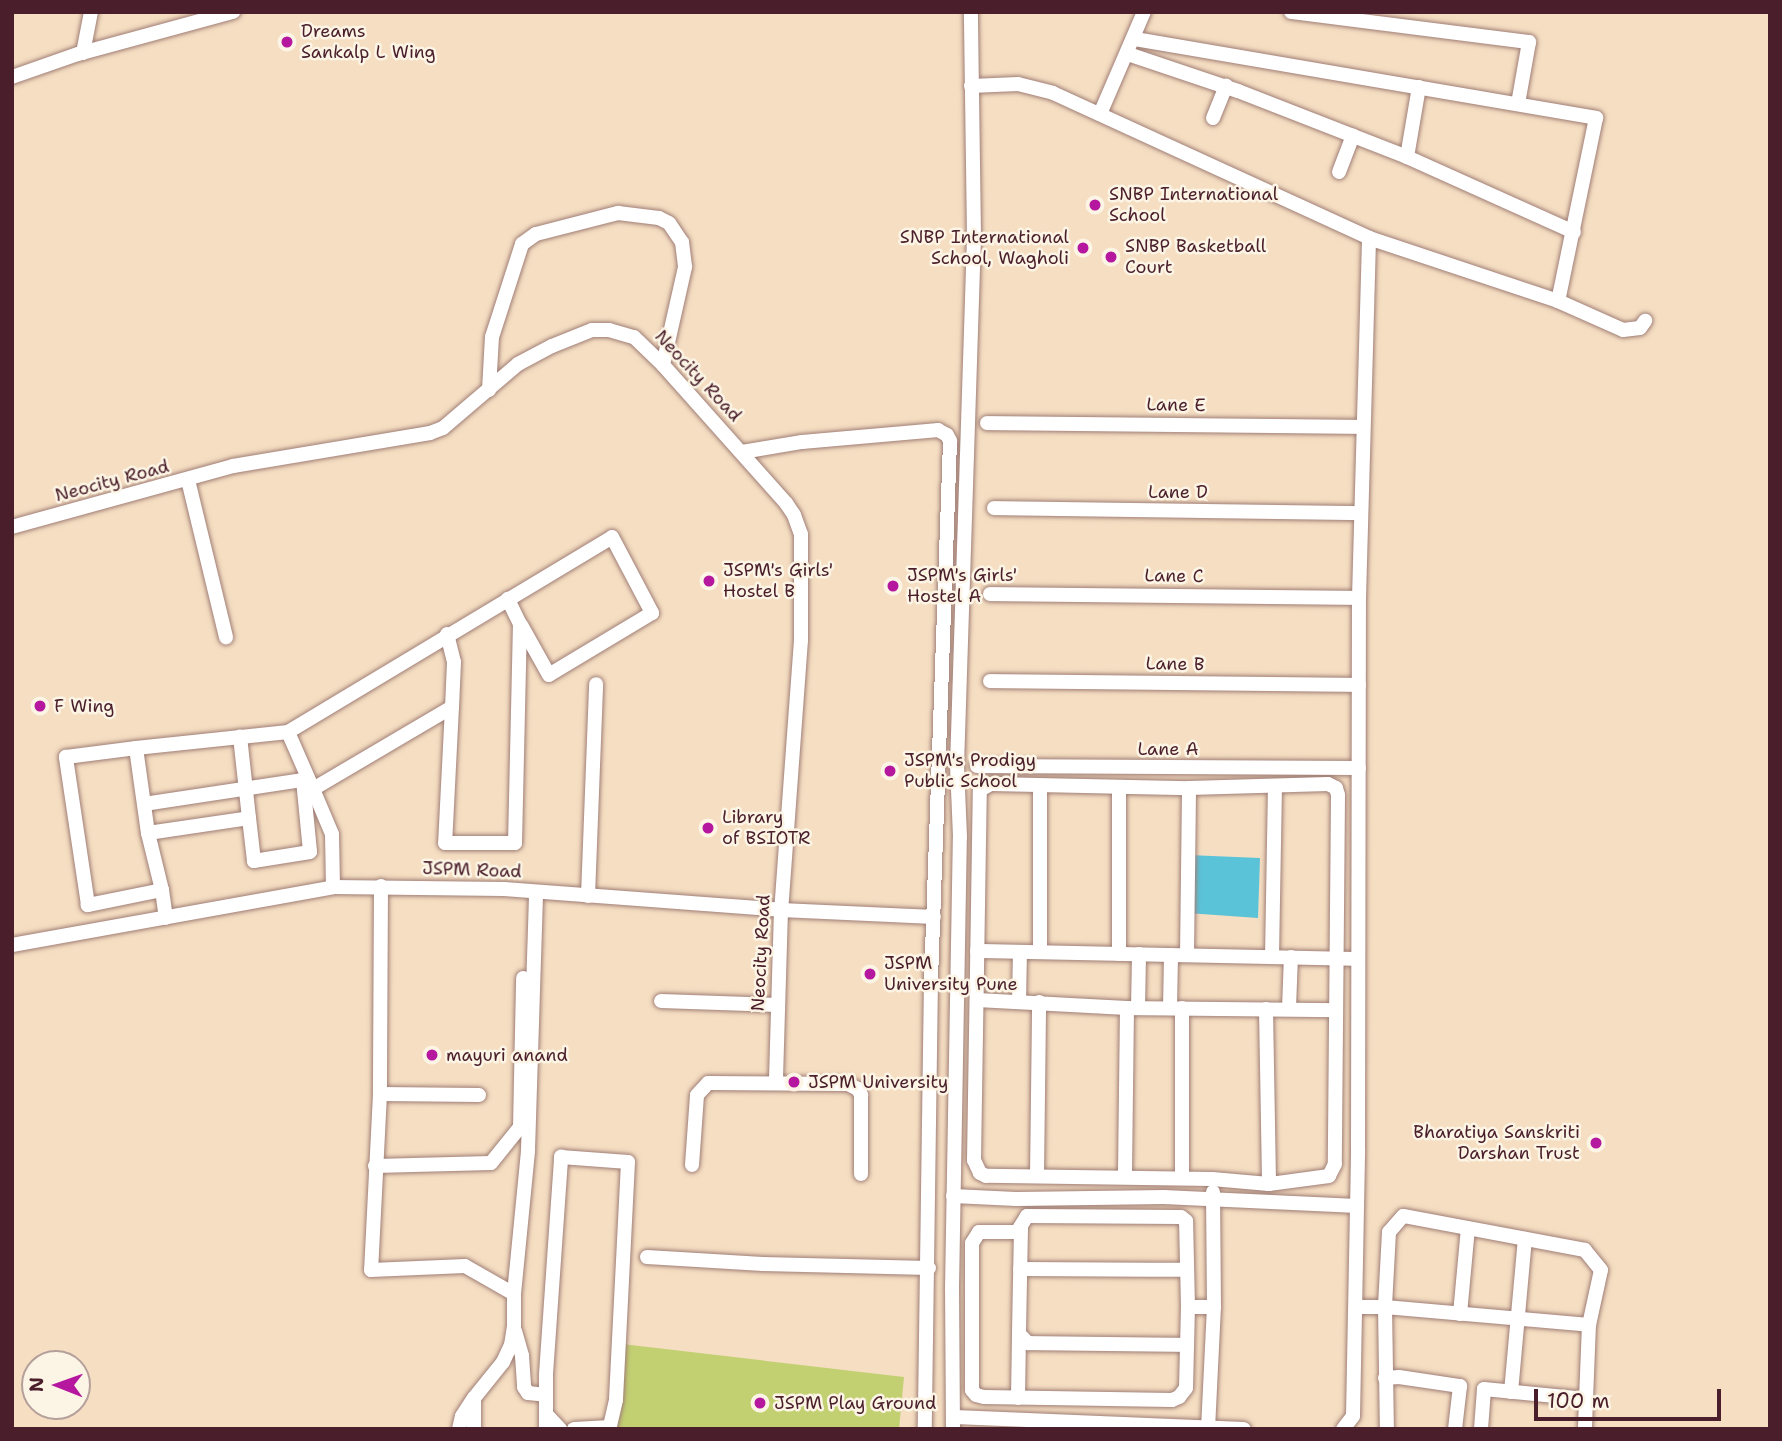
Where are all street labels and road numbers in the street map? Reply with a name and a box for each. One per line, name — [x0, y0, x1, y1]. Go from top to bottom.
street label: Neocity Road — [650, 326, 746, 426]
street label: Lane E — [1146, 394, 1206, 416]
street label: Neocity Road — [53, 455, 171, 507]
street label: Lane D — [1148, 481, 1208, 503]
street label: Lane C — [1144, 565, 1204, 587]
street label: Lane B — [1145, 653, 1205, 675]
street label: Lane A — [1137, 738, 1199, 760]
street label: JSPM Road — [422, 857, 522, 883]
street label: Neocity Road — [747, 894, 775, 1012]

